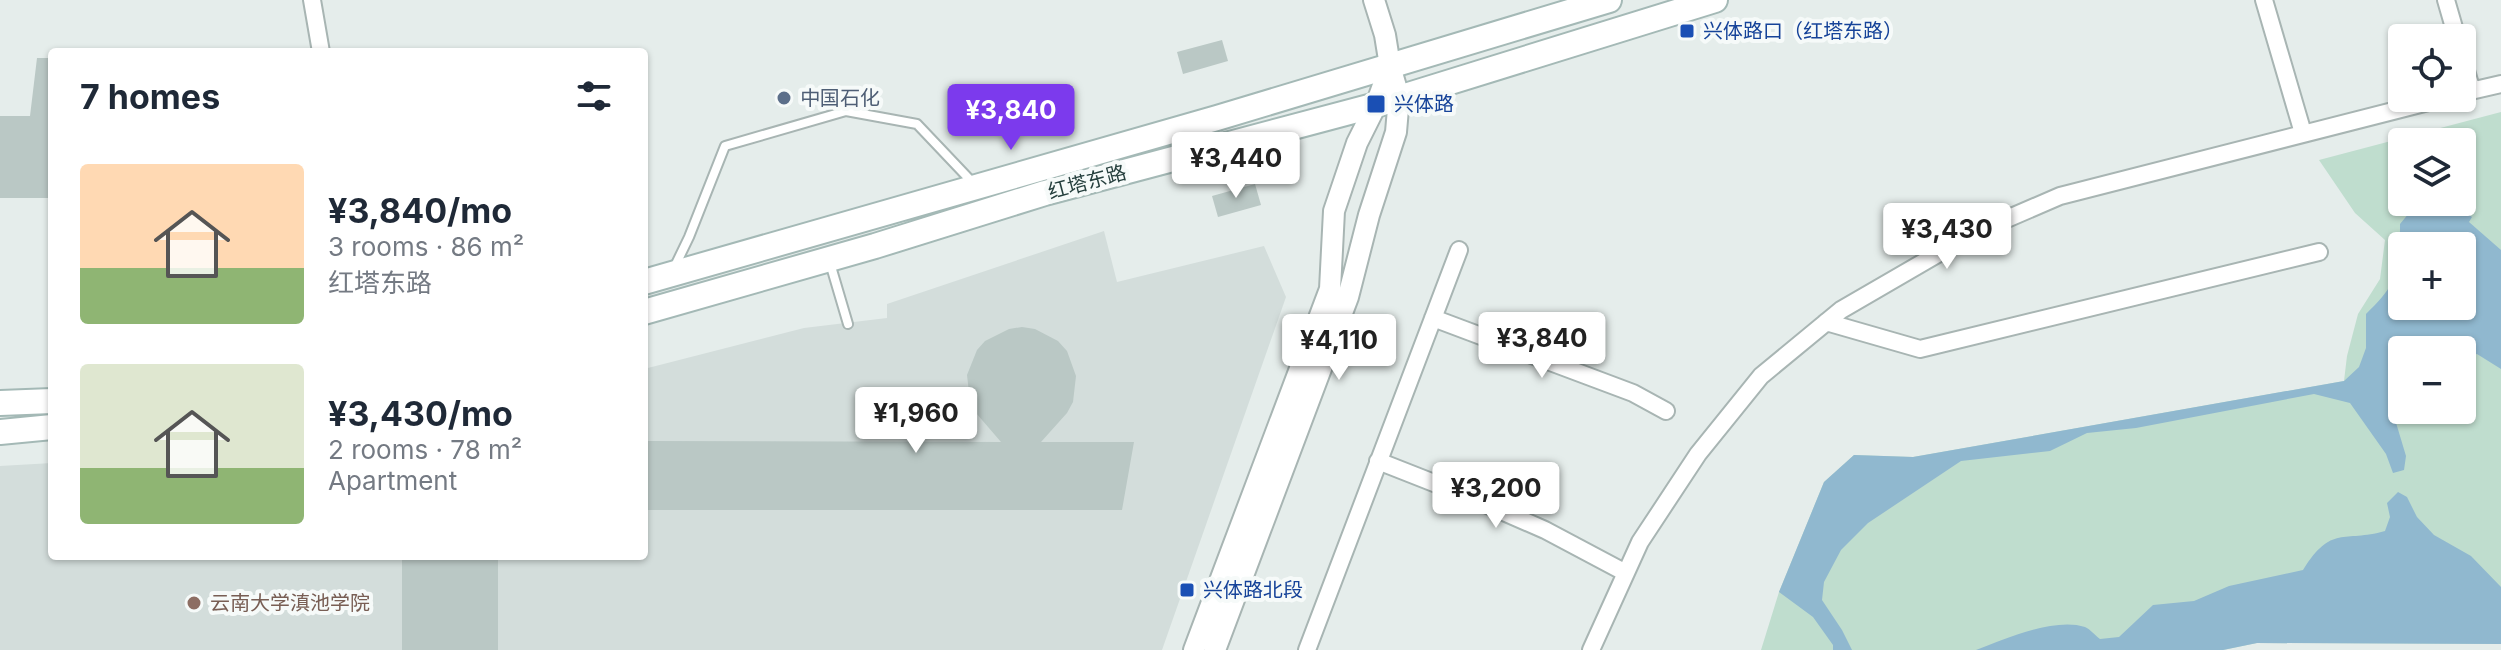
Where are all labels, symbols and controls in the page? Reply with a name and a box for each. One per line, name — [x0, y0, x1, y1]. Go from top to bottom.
place label: 兴体路口（红塔东路） — [1703, 19, 1903, 43]
marker: 兴体路口（红塔东路） — [1678, 22, 1696, 40]
map controls — [2388, 24, 2476, 424]
button: locate — [2388, 24, 2476, 112]
icon: filters — [572, 74, 616, 118]
text: 7 homes — [80, 76, 220, 117]
pin: ¥3,840 — [946, 84, 1076, 152]
place label: 中国石化 — [800, 86, 880, 110]
marker: 中国石化 — [775, 89, 793, 107]
place label: 兴体路 — [1394, 92, 1454, 116]
marker: 兴体路 — [1365, 93, 1387, 115]
text: ¥3,840 — [965, 94, 1057, 125]
button: layers — [2388, 128, 2476, 216]
pin: ¥3,440 — [1171, 132, 1301, 200]
text: ¥3,440 — [1190, 142, 1282, 173]
street label: 红塔东路 — [1045, 160, 1129, 204]
text: ¥3,840/mo — [328, 190, 512, 231]
icon: home — [144, 196, 240, 292]
pin: ¥3,430 — [1882, 203, 2012, 271]
text: ¥3,430 — [1901, 213, 1993, 244]
text: 3 rooms · 86 m² — [328, 231, 524, 262]
button: + — [2388, 232, 2476, 320]
text: 红塔东路 — [328, 267, 432, 298]
pin: ¥3,840 — [1477, 312, 1607, 380]
pin: ¥4,110 — [1274, 314, 1404, 382]
text: ¥3,840 — [1496, 322, 1588, 353]
text: ¥4,110 — [1300, 324, 1378, 355]
button: − — [2388, 336, 2476, 424]
pin: ¥1,960 — [851, 387, 981, 455]
text: ¥3,430/mo — [328, 393, 513, 434]
icon: home — [144, 396, 240, 492]
text: ¥1,960 — [873, 397, 959, 428]
text: 2 rooms · 78 m² — [328, 434, 522, 465]
pin: ¥3,200 — [1431, 462, 1561, 530]
text: Apartment — [328, 465, 457, 496]
text: ¥3,200 — [1450, 472, 1542, 503]
place label: 兴体路北段 — [1203, 578, 1303, 602]
marker: 兴体路北段 — [1178, 581, 1196, 599]
place label: 云南大学滇池学院 — [210, 591, 370, 615]
marker: 云南大学滇池学院 — [185, 594, 203, 612]

